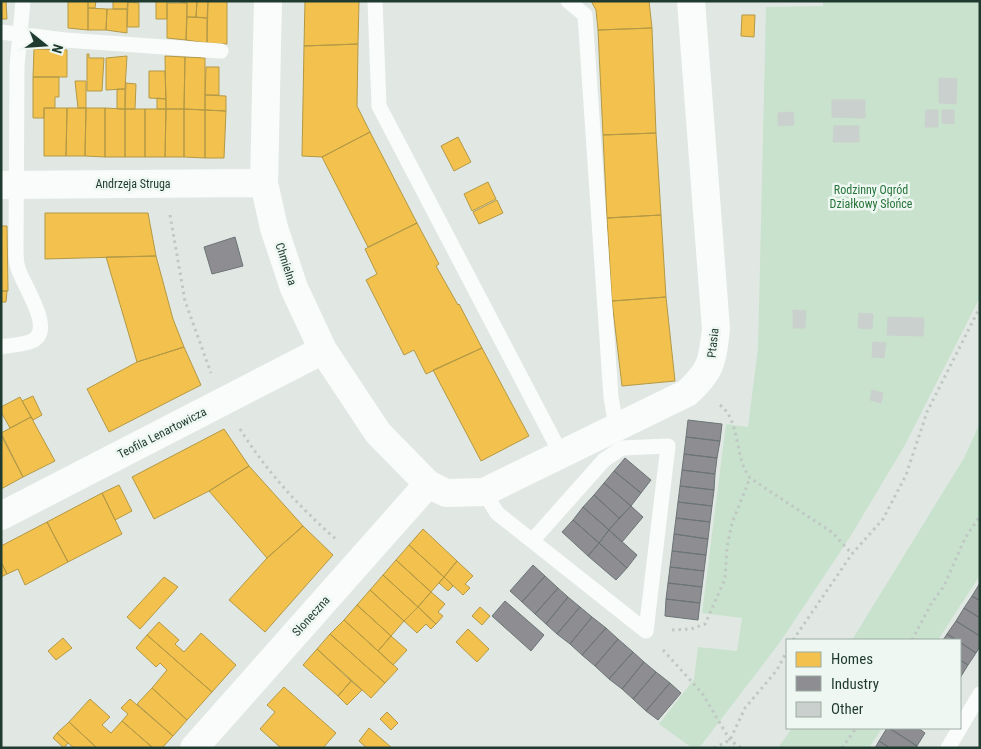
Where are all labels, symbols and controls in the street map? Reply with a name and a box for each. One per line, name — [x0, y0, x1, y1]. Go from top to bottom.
north arrow — [20, 20, 70, 70]
text: N — [49, 42, 66, 55]
street label: Andrzeja Struga — [95, 177, 171, 191]
park label: Rodzinny Ogród Działkowy Słońce — [830, 183, 913, 211]
street label: Chmielna — [272, 241, 300, 287]
street label: Ptasia — [704, 327, 722, 359]
street label: Teofila Lenartowicza — [115, 404, 209, 461]
street label: Słoneczna — [289, 593, 333, 639]
legend — [786, 639, 961, 729]
text: Homes — [831, 650, 873, 668]
text: Industry — [831, 675, 879, 693]
text: Other — [831, 700, 864, 718]

